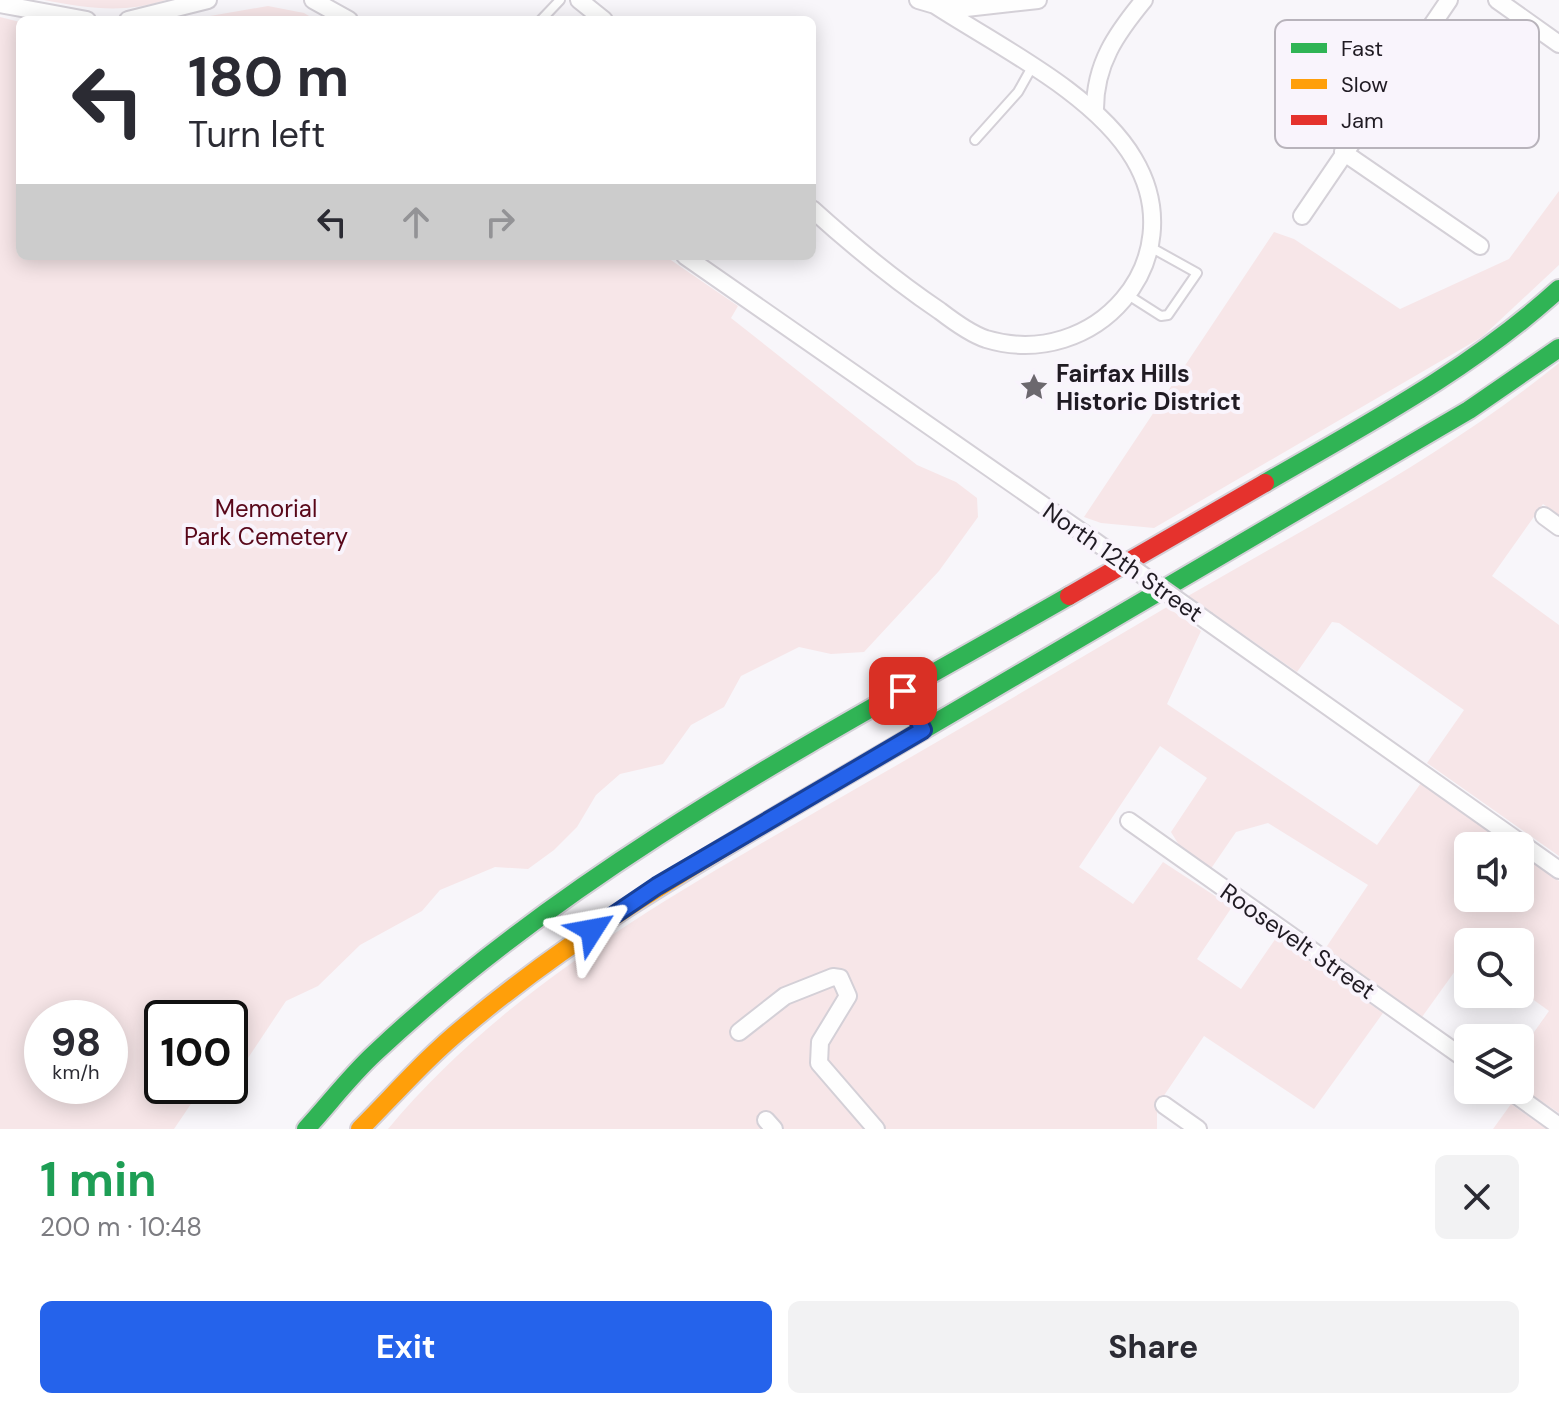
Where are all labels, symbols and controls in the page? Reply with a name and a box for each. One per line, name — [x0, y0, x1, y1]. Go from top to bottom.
legend — [1275, 20, 1539, 148]
text: Fast — [1341, 34, 1383, 63]
text: 180 m — [188, 40, 349, 113]
icon: left — [56, 48, 160, 152]
text: Slow — [1341, 70, 1388, 99]
text: Jam — [1341, 106, 1384, 135]
text: Turn left — [188, 111, 325, 158]
icon: left — [310, 200, 354, 244]
icon: ahead — [394, 200, 438, 244]
icon: right — [478, 200, 522, 244]
place label: Fairfax Hills Historic District — [1056, 358, 1241, 417]
place icon: Fairfax Hills Historic District — [1019, 372, 1049, 402]
park label: Memorial Park Cemetery — [184, 493, 348, 552]
street label: North 12th Street — [1037, 495, 1209, 629]
pin — [869, 657, 937, 725]
icon: arrive — [881, 669, 925, 713]
map controls — [1454, 832, 1534, 1104]
button: sound — [1454, 832, 1534, 912]
street label: Roosevelt Street — [1215, 876, 1381, 1006]
position arrow — [550, 888, 634, 972]
button: search — [1454, 928, 1534, 1008]
speed limit sign: 100 — [144, 1000, 248, 1104]
text: 98 — [51, 1016, 101, 1068]
button: layers — [1454, 1024, 1534, 1104]
text: km/h — [52, 1059, 100, 1085]
text: 1 min — [40, 1148, 157, 1211]
button: close — [1435, 1155, 1519, 1239]
text: 200 m · 10:48 — [40, 1210, 202, 1244]
button: Exit — [40, 1301, 772, 1393]
button: Share — [788, 1301, 1519, 1393]

